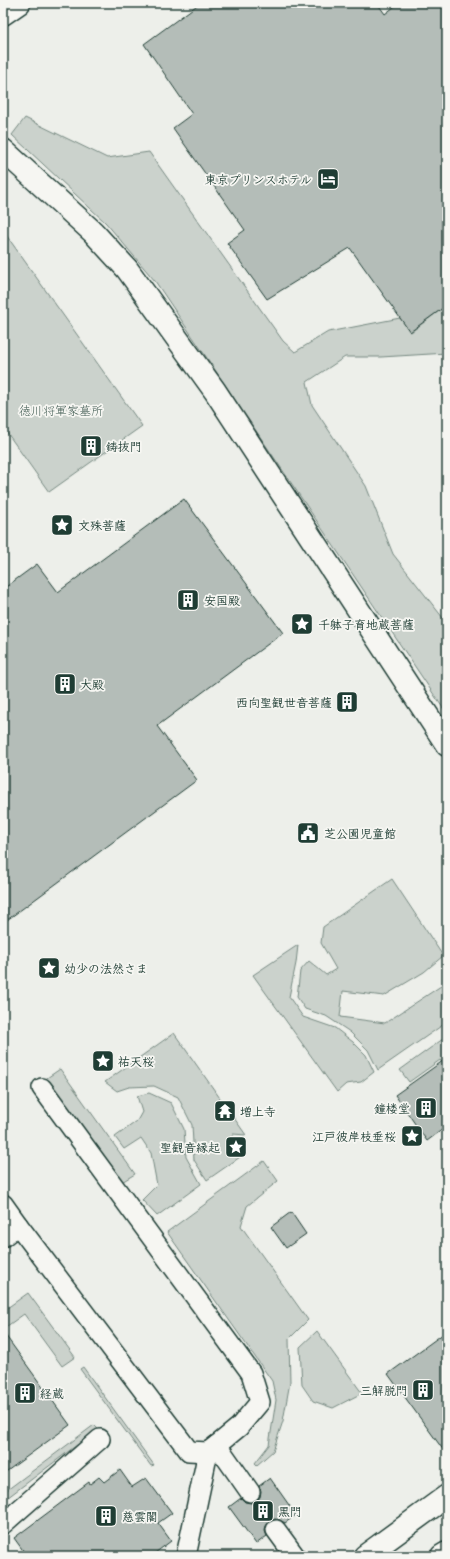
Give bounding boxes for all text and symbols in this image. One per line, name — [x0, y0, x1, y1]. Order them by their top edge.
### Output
hotel icon: 東京プリンスホテル — [315, 166, 341, 192]
place label: 東京プリンスホテル — [205, 171, 312, 188]
park label: 徳川将軍家墓所 — [19, 402, 103, 419]
building icon: 鋳抜門 — [78, 433, 104, 459]
place label: 鋳抜門 — [106, 438, 142, 455]
place icon: 文殊菩薩 — [49, 512, 75, 538]
place label: 文殊菩薩 — [78, 517, 126, 534]
building icon: 安国殿 — [175, 587, 201, 613]
place label: 安国殿 — [204, 592, 240, 609]
place icon: 千躰子育地蔵菩薩 — [289, 611, 315, 637]
place label: 千躰子育地蔵菩薩 — [318, 616, 414, 633]
building icon: 大殿 — [52, 671, 78, 697]
place label: 大殿 — [80, 676, 104, 693]
building icon: 西向聖観世音菩薩 — [334, 689, 360, 715]
place label: 西向聖観世音菩薩 — [236, 694, 332, 711]
public building icon: 芝公園児童館 — [295, 820, 321, 846]
place label: 芝公園児童館 — [324, 825, 396, 842]
place icon: 幼少の法然さま — [36, 955, 62, 981]
place label: 幼少の法然さま — [64, 960, 148, 977]
place icon: 祐天桜 — [90, 1048, 116, 1074]
place label: 祐天桜 — [118, 1053, 154, 1070]
building icon: 鐘楼堂 — [413, 1095, 439, 1121]
temple icon: 増上寺 — [212, 1098, 238, 1124]
place label: 鐘楼堂 — [374, 1100, 410, 1117]
place label: 増上寺 — [240, 1103, 276, 1120]
place icon: 江戸彼岸枝垂桜 — [399, 1123, 425, 1149]
place label: 江戸彼岸枝垂桜 — [312, 1128, 396, 1145]
place icon: 聖観音縁起 — [223, 1134, 249, 1160]
place label: 聖観音縁起 — [160, 1139, 220, 1156]
building icon: 三解脱門 — [410, 1377, 436, 1403]
building icon: 経蔵 — [12, 1380, 38, 1406]
place label: 三解脱門 — [360, 1382, 408, 1399]
place label: 経蔵 — [40, 1385, 64, 1402]
building icon: 黒門 — [250, 1498, 276, 1524]
building icon: 慈雲閣 — [93, 1503, 119, 1529]
place label: 黒門 — [278, 1503, 302, 1520]
place label: 慈雲閣 — [122, 1508, 158, 1525]

